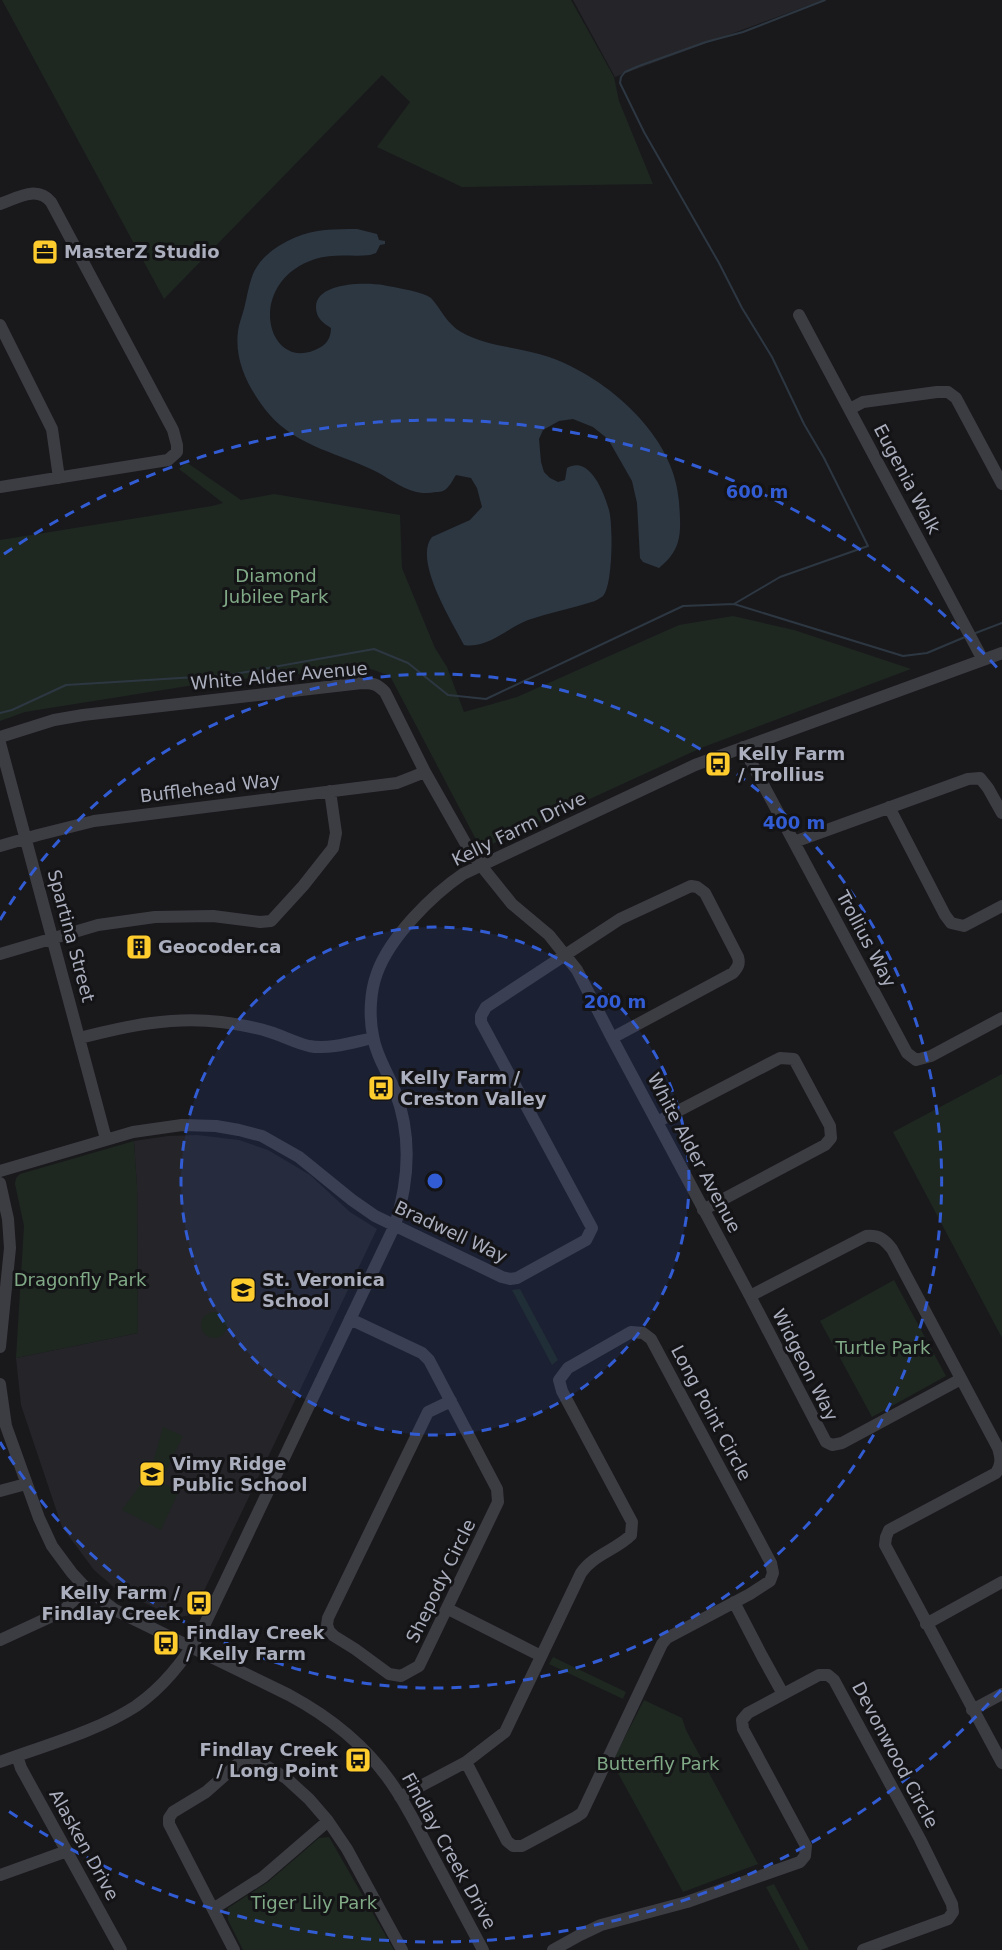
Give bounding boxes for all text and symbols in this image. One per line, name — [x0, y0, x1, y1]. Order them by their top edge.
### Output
office icon: MasterZ Studio — [30, 237, 60, 267]
place label: MasterZ Studio — [64, 241, 220, 262]
street label: Eugenia Walk — [870, 420, 946, 538]
text: 600 m — [726, 481, 788, 502]
park label: Diamond Jubilee Park — [223, 565, 329, 607]
street label: White Alder Avenue — [189, 657, 368, 694]
place label: Kelly Farm / Trollius — [738, 743, 845, 785]
bus stop icon: Kelly Farm / Trollius — [703, 749, 733, 779]
street label: Bufflehead Way — [139, 768, 282, 807]
street label: Kelly Farm Drive — [448, 787, 589, 870]
text: 400 m — [763, 812, 825, 833]
street label: Spartina Street — [44, 867, 99, 1004]
street label: Trollius Way — [832, 886, 901, 991]
building icon: Geocoder.ca — [124, 932, 154, 962]
place label: Geocoder.ca — [158, 936, 281, 957]
text: 200 m — [584, 991, 646, 1012]
place label: Kelly Farm / Creston Valley — [400, 1067, 547, 1109]
street label: White Alder Avenue — [643, 1069, 745, 1236]
bus stop icon: Kelly Farm / Creston Valley — [366, 1073, 396, 1103]
centre of rings — [425, 1171, 445, 1191]
street label: Bradwell Way — [391, 1196, 511, 1267]
park label: Dragonfly Park — [14, 1269, 147, 1290]
place label: St. Veronica School — [262, 1269, 385, 1311]
school or university icon: St. Veronica School — [228, 1275, 258, 1305]
street label: Widgeon Way — [768, 1305, 843, 1425]
park label: Turtle Park — [835, 1337, 931, 1358]
street label: Long Point Circle — [667, 1342, 756, 1484]
place label: Vimy Ridge Public School — [172, 1453, 308, 1495]
school or university icon: Vimy Ridge Public School — [137, 1459, 167, 1489]
street label: Shepody Circle — [402, 1516, 480, 1646]
place label: Kelly Farm / Findlay Creek — [42, 1582, 181, 1624]
bus stop icon: Kelly Farm / Findlay Creek — [184, 1588, 214, 1618]
place label: Findlay Creek / Kelly Farm — [186, 1622, 325, 1664]
bus stop icon: Findlay Creek / Kelly Farm — [151, 1628, 181, 1658]
street label: Devonwood Circle — [848, 1678, 943, 1831]
place label: Findlay Creek / Long Point — [200, 1739, 339, 1781]
bus stop icon: Findlay Creek / Long Point — [343, 1745, 373, 1775]
park label: Butterfly Park — [597, 1753, 720, 1774]
street label: Findlay Creek Drive — [398, 1769, 501, 1932]
street label: Alasken Drive — [45, 1786, 124, 1904]
park label: Tiger Lily Park — [250, 1892, 378, 1913]

